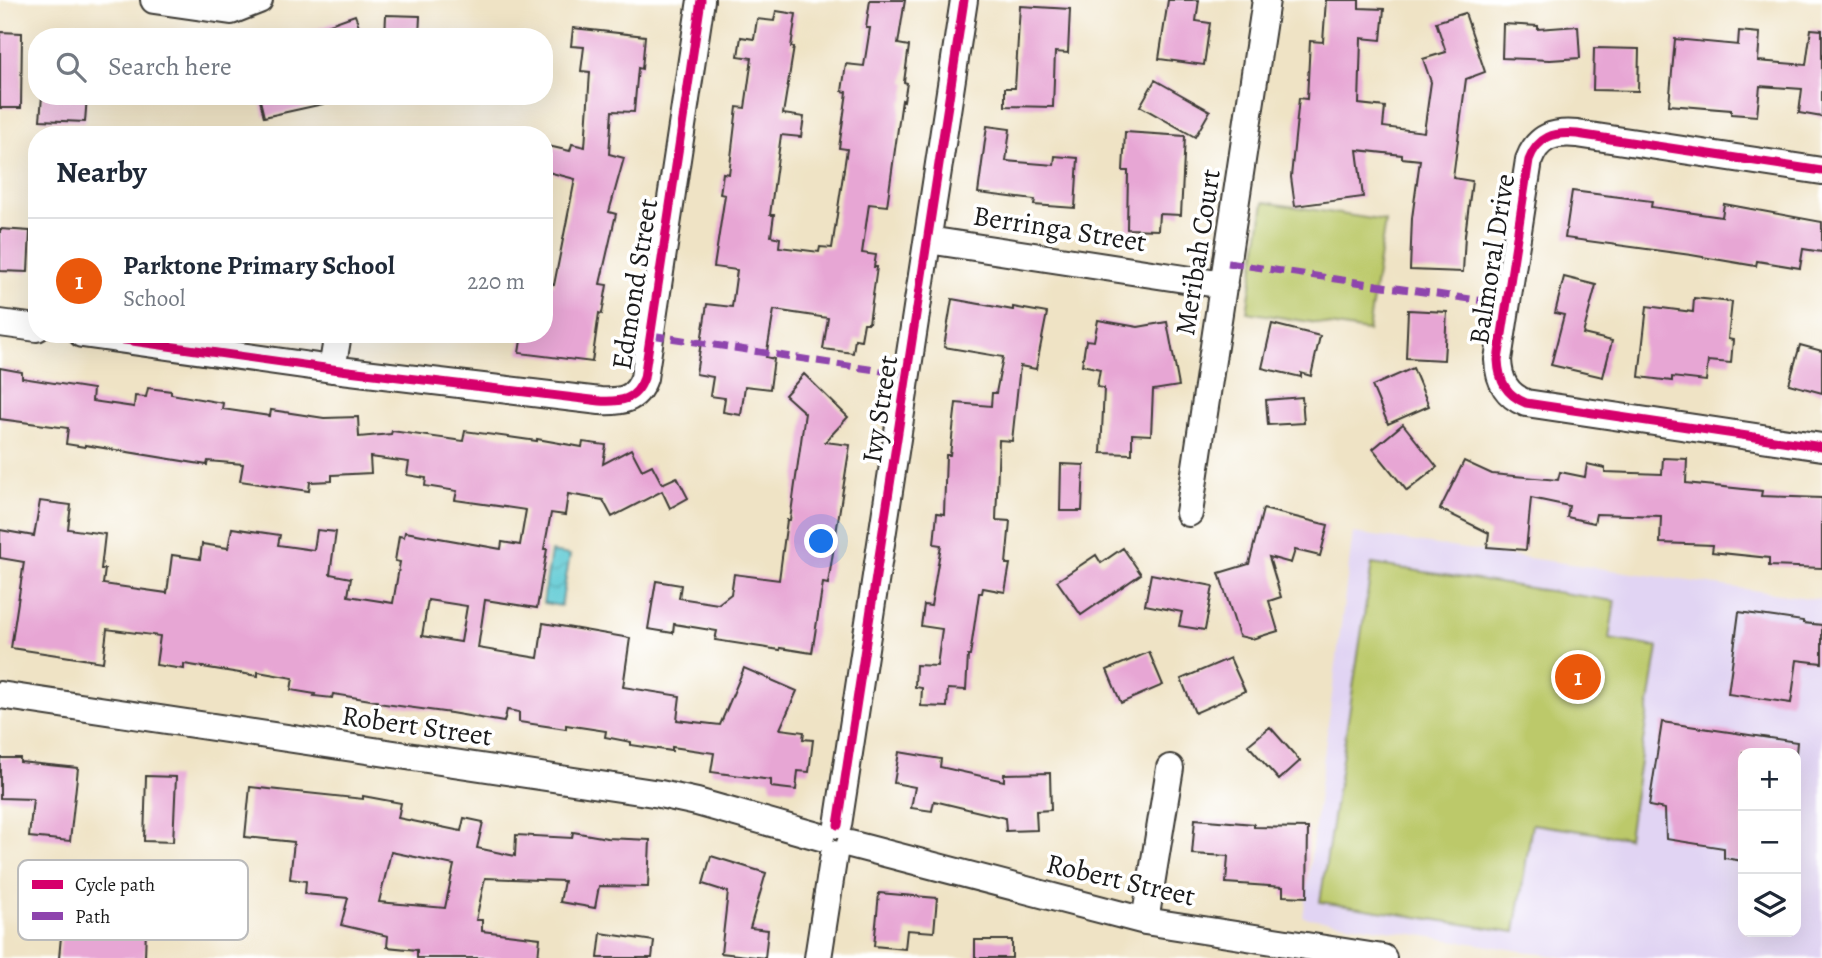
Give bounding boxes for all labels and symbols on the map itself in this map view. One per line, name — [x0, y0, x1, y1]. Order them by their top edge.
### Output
street label: Meribah Court — [1166, 166, 1230, 338]
street label: Balmoral Drive — [1460, 171, 1524, 347]
street label: Edmond Street — [603, 196, 667, 373]
street label: Berringa Street — [971, 197, 1149, 261]
street label: Ivy Street — [853, 353, 907, 466]
your location — [804, 524, 838, 558]
pin: 1 — [1555, 651, 1601, 703]
street label: Robert Street — [339, 697, 494, 755]
street label: Robert Street — [1043, 844, 1199, 916]
legend — [18, 860, 248, 940]
text: Cycle path — [75, 872, 155, 898]
text: Path — [75, 904, 110, 930]

